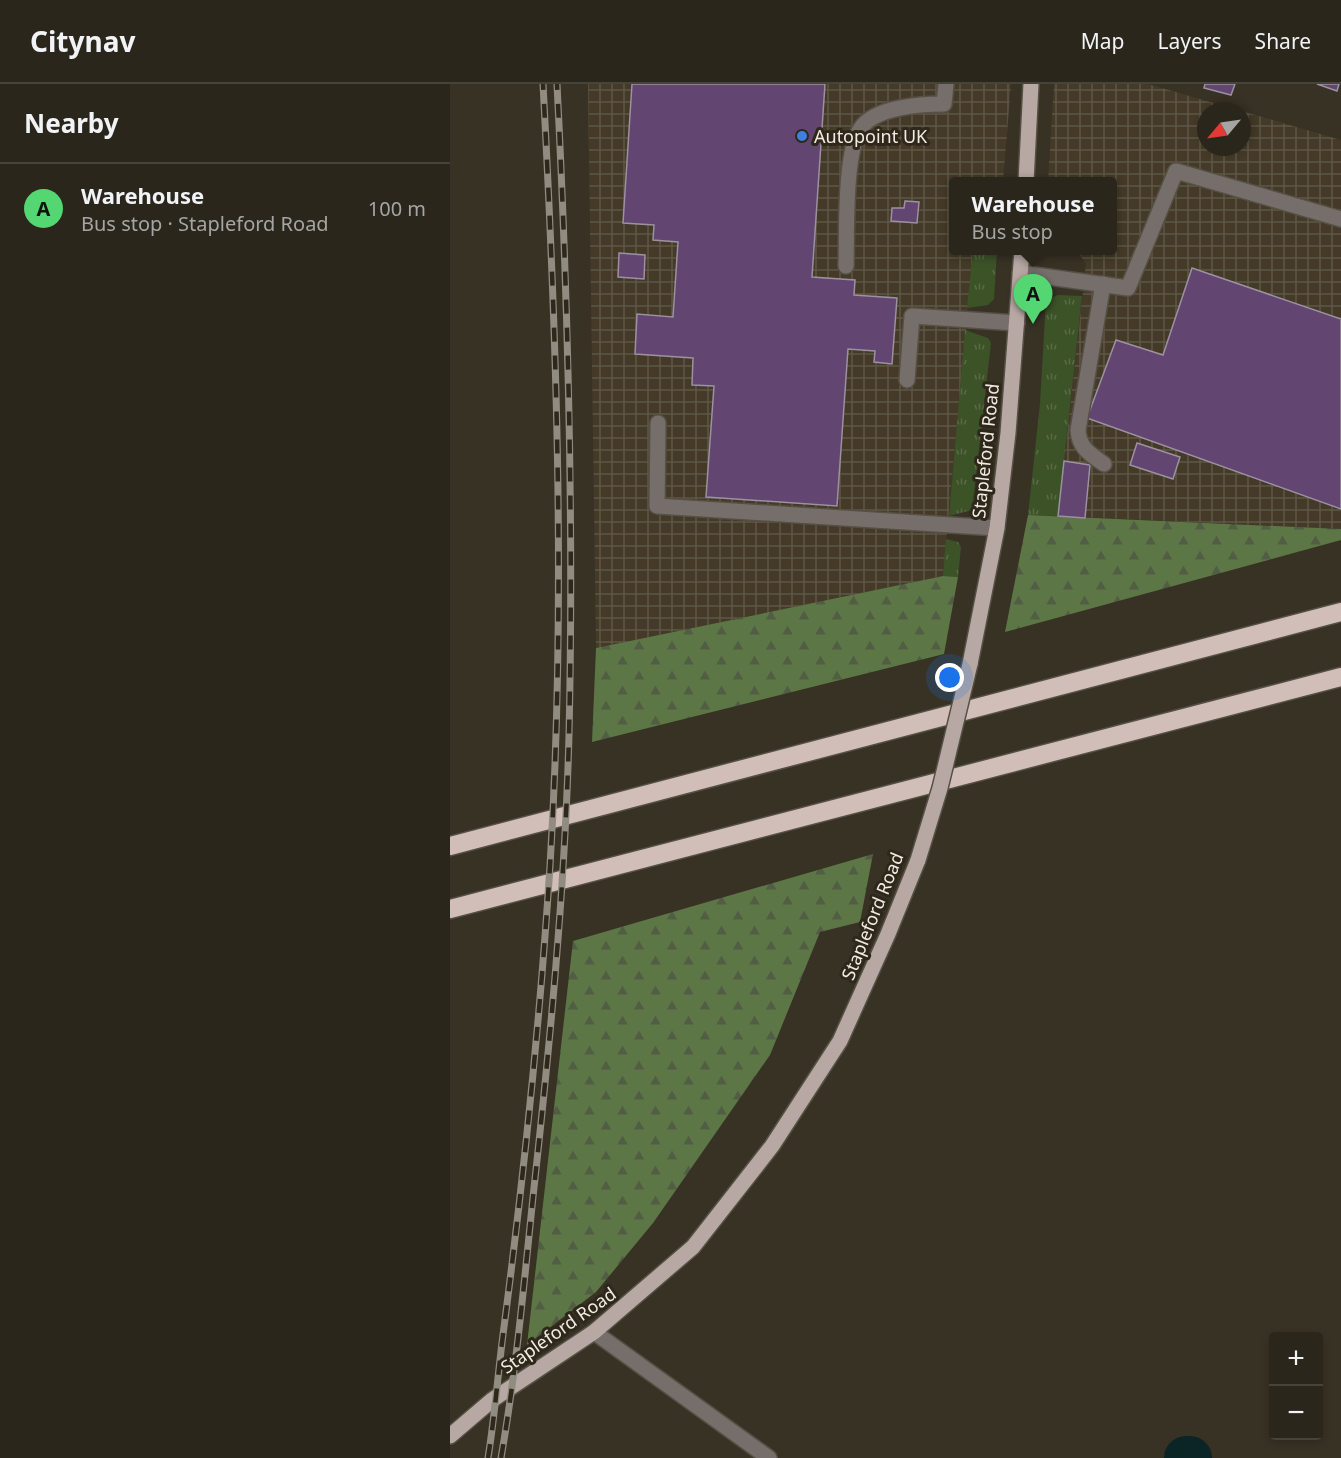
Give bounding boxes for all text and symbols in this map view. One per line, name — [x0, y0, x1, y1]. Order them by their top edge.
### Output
text: Citynav — [30, 22, 135, 60]
text: Map — [1081, 27, 1125, 55]
text: Layers — [1158, 27, 1222, 55]
text: Share — [1255, 27, 1311, 55]
north arrow — [1197, 102, 1251, 156]
text: Nearby — [24, 105, 119, 141]
place label: Autopoint UK — [814, 124, 928, 148]
marker: Autopoint UK — [795, 129, 809, 143]
popup — [949, 177, 1117, 255]
text: Warehouse — [81, 180, 204, 210]
text: Warehouse — [971, 188, 1095, 218]
text: A — [37, 195, 50, 222]
text: 100 m — [368, 195, 426, 222]
text: Bus stop · Stapleford Road — [81, 210, 329, 237]
text: Bus stop — [971, 218, 1053, 245]
pin: A — [1014, 274, 1052, 324]
street label: Stapleford Road — [966, 382, 1004, 520]
your location — [935, 663, 964, 692]
street label: Stapleford Road — [835, 849, 909, 983]
street label: Stapleford Road — [496, 1281, 620, 1379]
map controls — [1269, 1332, 1323, 1440]
button: + — [1269, 1332, 1323, 1386]
button: − — [1269, 1386, 1323, 1440]

